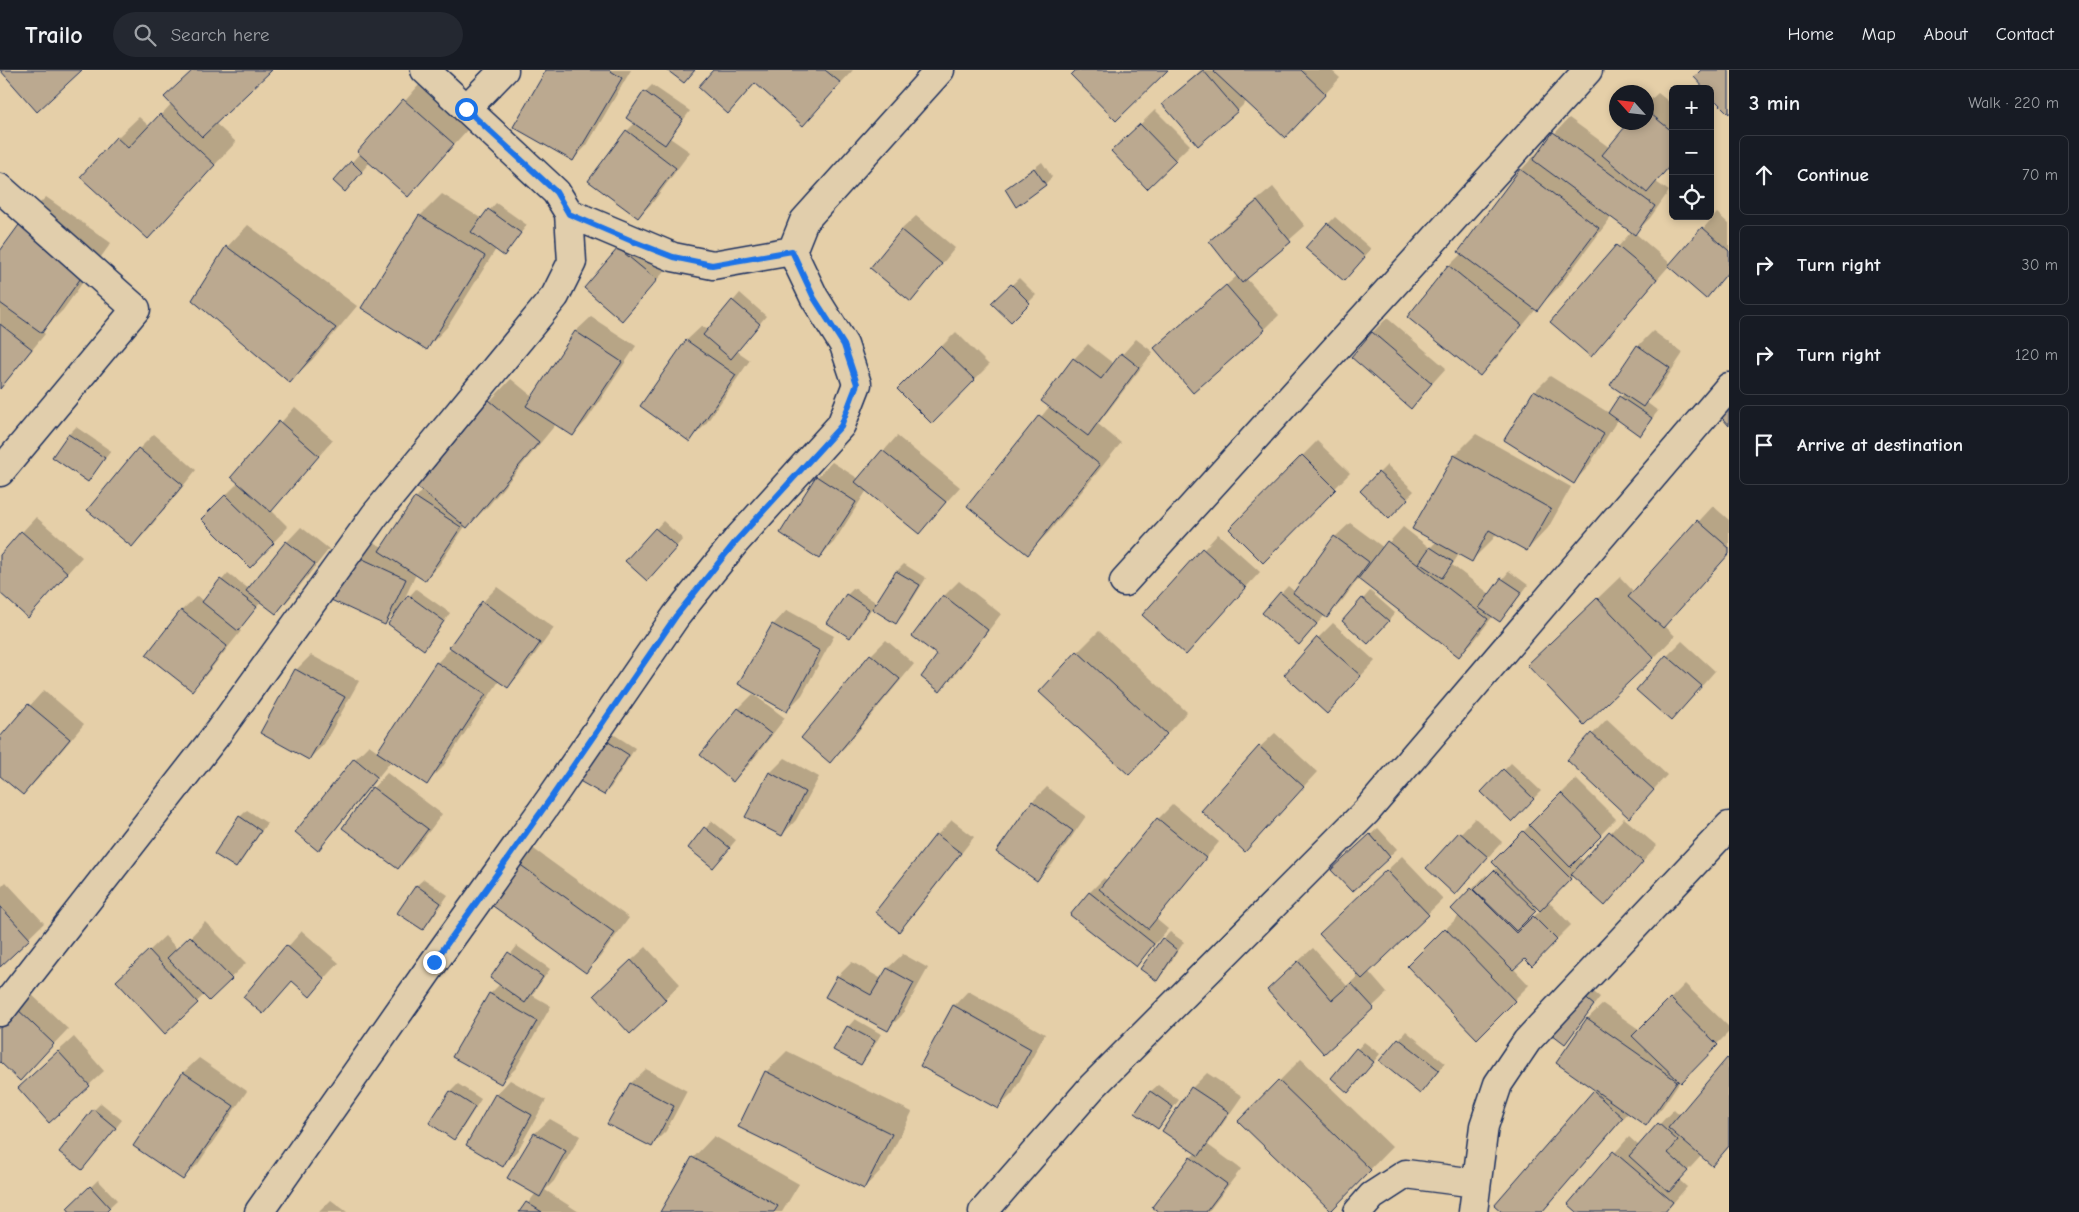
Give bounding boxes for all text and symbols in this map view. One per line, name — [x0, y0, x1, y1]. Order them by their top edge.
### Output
search box — [113, 12, 463, 57]
text: Trailo — [25, 21, 83, 49]
icon: search — [131, 21, 159, 49]
text: Search here — [171, 24, 270, 46]
text: Home — [1787, 24, 1834, 45]
text: Map — [1862, 24, 1896, 45]
text: About — [1924, 24, 1968, 45]
text: Contact — [1996, 24, 2054, 45]
north arrow — [1609, 85, 1654, 130]
map controls — [1669, 85, 1714, 220]
button: + — [1669, 85, 1714, 130]
text: 3 min — [1749, 91, 1800, 115]
text: Walk · 220 m — [1968, 94, 2059, 112]
route start — [455, 98, 478, 121]
button: − — [1669, 130, 1714, 175]
icon: ahead — [1750, 161, 1778, 189]
text: Continue — [1797, 164, 1869, 186]
text: 70 m — [2022, 166, 2058, 184]
button: locate — [1669, 175, 1714, 220]
icon: right — [1750, 251, 1778, 279]
text: Turn right — [1797, 254, 1881, 276]
text: 30 m — [2022, 256, 2058, 274]
icon: right — [1750, 341, 1778, 369]
text: Turn right — [1797, 344, 1881, 366]
text: 120 m — [2015, 346, 2058, 364]
icon: arrive — [1750, 431, 1778, 459]
text: Arrive at destination — [1797, 434, 1963, 456]
route end — [423, 951, 446, 974]

